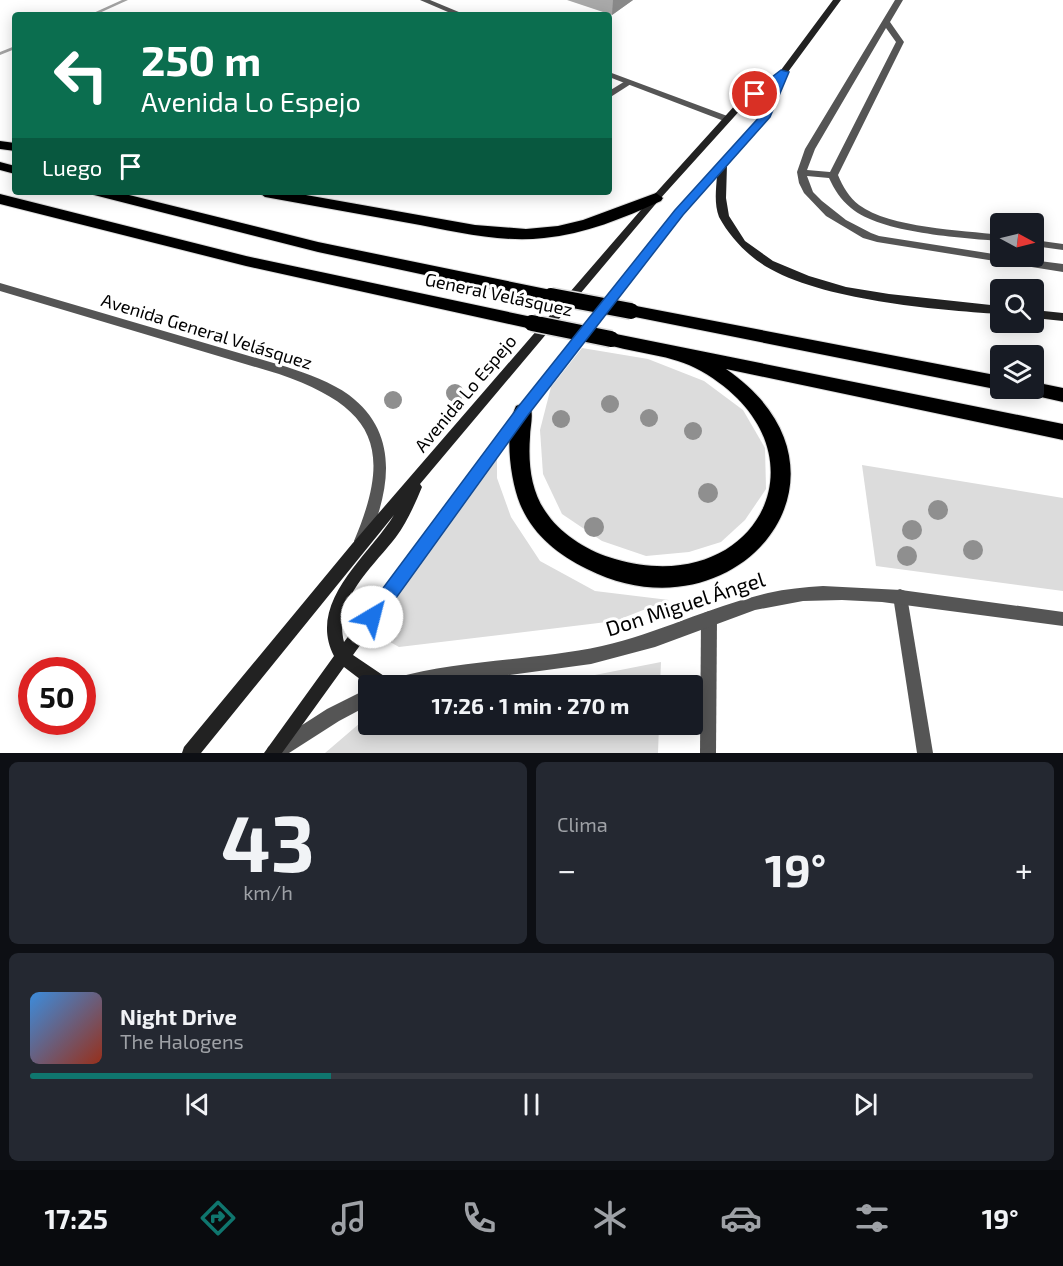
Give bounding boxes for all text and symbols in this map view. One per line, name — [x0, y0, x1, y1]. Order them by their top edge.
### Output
text: 250 m — [141, 34, 261, 84]
icon: left — [42, 36, 120, 114]
pin — [729, 68, 780, 119]
icon: arrive — [738, 77, 771, 110]
text: Avenida Lo Espejo — [141, 85, 361, 117]
icon: arrive — [114, 150, 147, 183]
text: Luego — [42, 154, 102, 180]
north arrow — [990, 213, 1044, 267]
map controls — [990, 213, 1044, 399]
street label: General Velásquez — [423, 268, 575, 320]
button: search — [990, 279, 1044, 333]
street label: Avenida General Velásquez — [99, 288, 315, 374]
street label: Avenida Lo Espejo — [409, 330, 521, 456]
button: layers — [990, 345, 1044, 399]
street label: Don Miguel Ángel — [602, 565, 768, 640]
position arrow — [340, 585, 404, 649]
speed limit sign: 50 — [18, 657, 96, 735]
text: 17:26 · 1 min · 270 m — [432, 692, 629, 718]
text: 43 — [221, 794, 315, 888]
text: Clima — [557, 812, 608, 836]
text: 19° — [765, 842, 826, 896]
text: − — [557, 849, 576, 889]
text: + — [1015, 849, 1033, 889]
text: km/h — [243, 880, 293, 904]
text: Night Drive — [120, 1003, 237, 1029]
text: The Halogens — [120, 1029, 244, 1053]
icon: previous — [181, 1088, 214, 1121]
icon: pause — [515, 1088, 548, 1121]
icon: next — [849, 1088, 882, 1121]
icon: directions — [197, 1197, 239, 1239]
icon: music — [328, 1197, 370, 1239]
icon: phone — [458, 1197, 500, 1239]
icon: climate — [589, 1197, 631, 1239]
icon: car — [720, 1197, 762, 1239]
icon: filters — [851, 1197, 893, 1239]
text: 17:25 — [44, 1202, 108, 1234]
text: 19° — [982, 1202, 1019, 1234]

